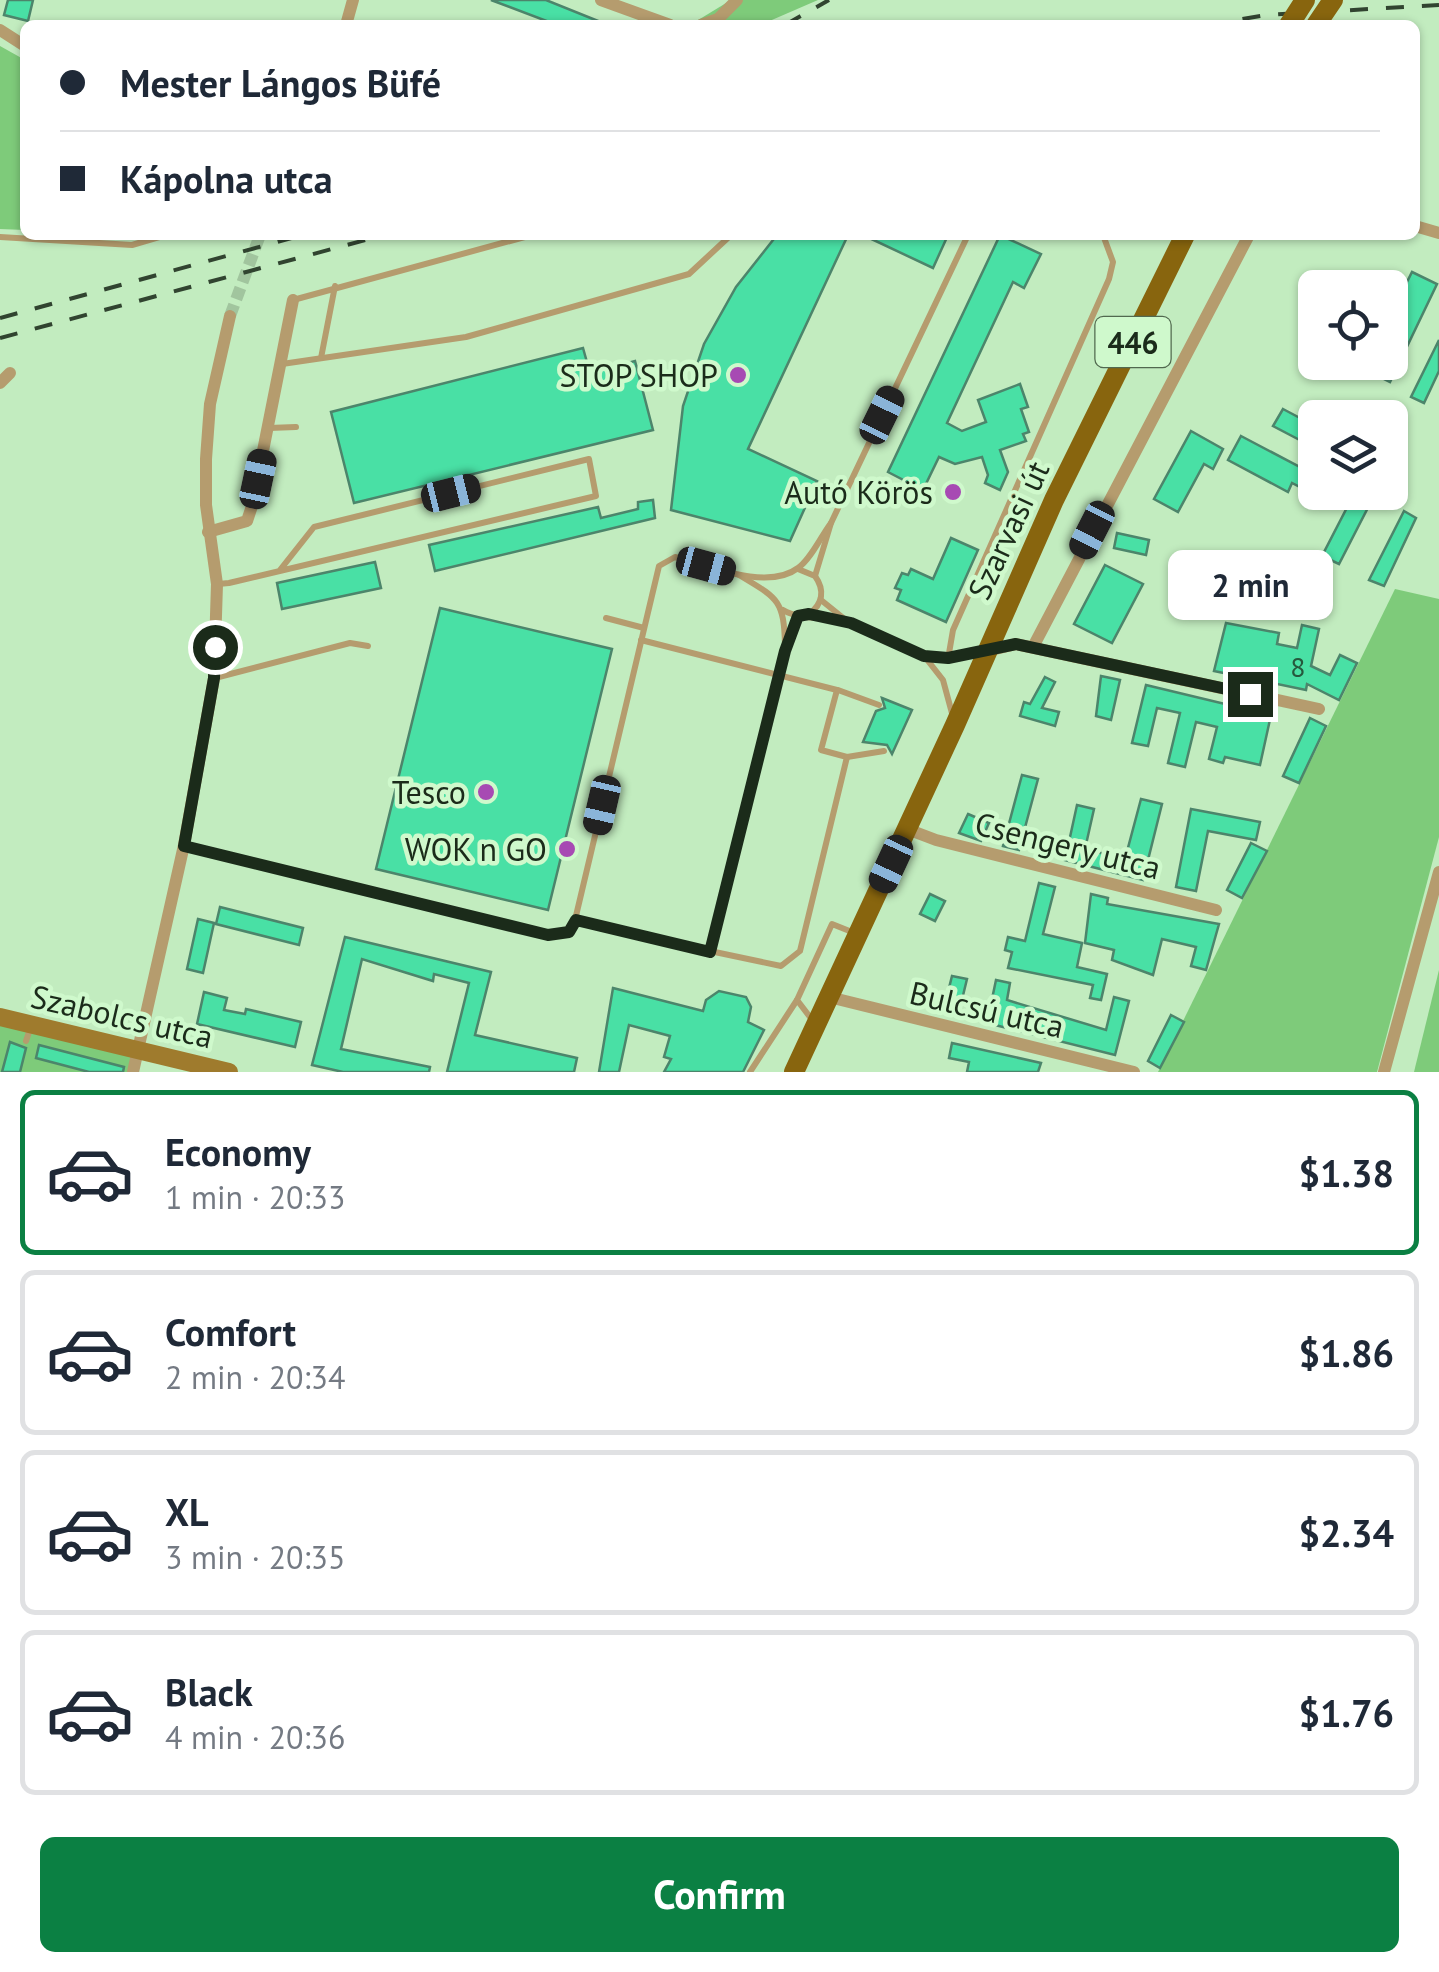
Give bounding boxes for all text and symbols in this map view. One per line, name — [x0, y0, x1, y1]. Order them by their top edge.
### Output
text: Mester Lángos Büfé — [120, 58, 441, 107]
text: Kápolna utca — [120, 154, 333, 203]
map controls — [1298, 270, 1408, 510]
button: locate — [1298, 270, 1408, 380]
road number: 446 — [1096, 317, 1170, 367]
place label: STOP SHOP — [559, 354, 718, 396]
marker: STOP SHOP — [727, 364, 749, 386]
car — [855, 381, 909, 449]
button: layers — [1298, 400, 1408, 510]
car — [237, 447, 279, 511]
street label: Szarvasi út — [958, 454, 1058, 606]
car — [418, 471, 484, 515]
place label: Autó Körös — [784, 471, 933, 513]
marker: Autó Körös — [942, 481, 964, 503]
car — [1065, 496, 1119, 564]
car — [673, 544, 739, 588]
callout: 2 min — [1168, 549, 1332, 619]
text: 2 min — [1211, 564, 1290, 606]
route start — [193, 625, 238, 670]
house number: 8 — [1290, 648, 1306, 685]
route end — [1228, 672, 1273, 717]
place label: Tesco — [392, 771, 466, 813]
car — [581, 772, 623, 838]
marker: Tesco — [475, 781, 497, 803]
street label: Csengery utca — [971, 802, 1165, 888]
place label: WOK n GO — [405, 828, 547, 870]
car — [865, 830, 917, 898]
marker: WOK n GO — [556, 838, 578, 860]
street label: Bulcsú utca — [906, 971, 1068, 1047]
street label: Szabolcs utca — [27, 975, 217, 1057]
text: Economy — [165, 1127, 311, 1176]
icon: car — [45, 1128, 135, 1218]
text: $1.38 — [1298, 1148, 1394, 1197]
text: 1 min · 20:33 — [165, 1176, 345, 1218]
text: Comfort — [165, 1307, 296, 1356]
icon: car — [45, 1308, 135, 1398]
text: $1.86 — [1298, 1328, 1394, 1377]
text: 2 min · 20:34 — [165, 1356, 345, 1398]
text: XL — [165, 1487, 209, 1536]
icon: car — [45, 1488, 135, 1578]
text: $2.34 — [1298, 1508, 1394, 1557]
text: 3 min · 20:35 — [165, 1536, 345, 1578]
text: Black — [165, 1667, 253, 1716]
icon: car — [45, 1668, 135, 1758]
text: $1.76 — [1298, 1688, 1394, 1737]
text: 4 min · 20:36 — [165, 1716, 345, 1758]
button: Confirm — [40, 1837, 1399, 1952]

